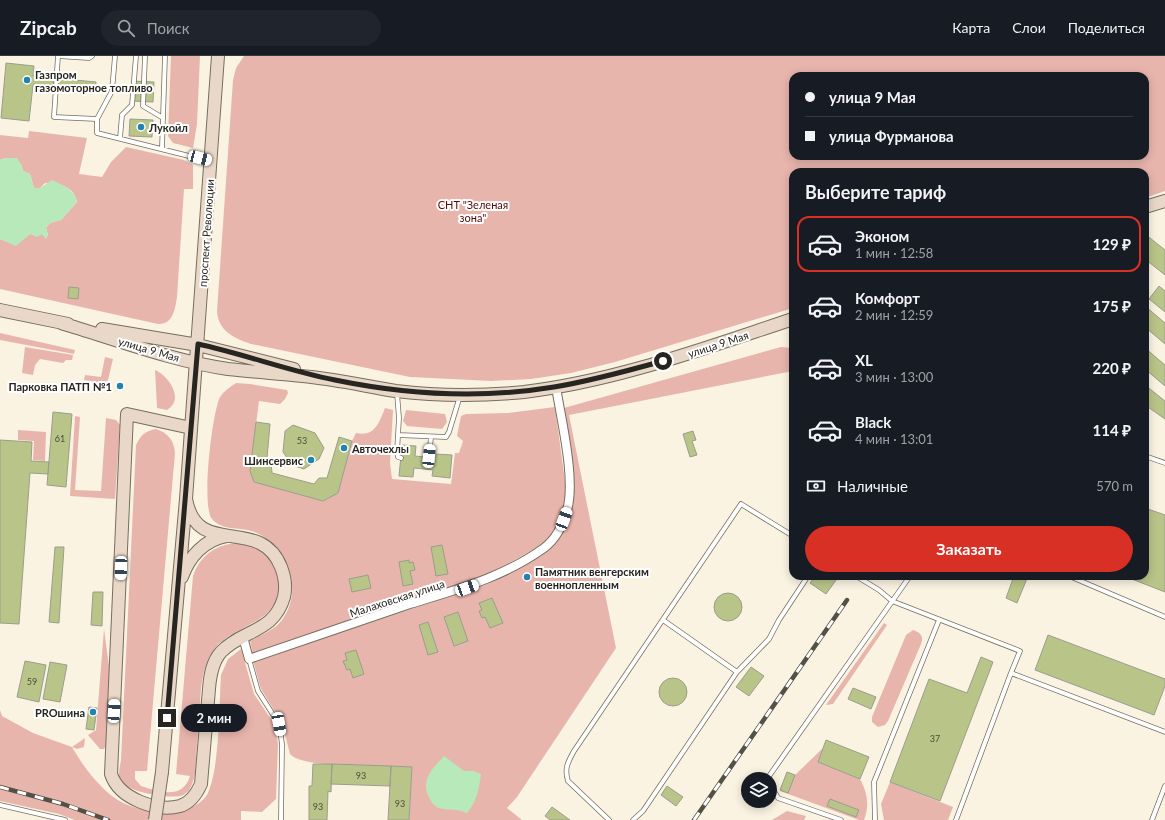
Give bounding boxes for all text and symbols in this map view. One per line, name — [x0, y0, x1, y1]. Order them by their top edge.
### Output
search box — [101, 10, 381, 46]
text: Zipcab — [20, 16, 77, 39]
icon: search — [115, 17, 137, 39]
text: Поиск — [147, 19, 190, 37]
text: Карта — [952, 19, 990, 36]
text: Слои — [1012, 19, 1046, 36]
text: Поделиться — [1068, 19, 1145, 36]
place label: Газпром газомоторное топливо — [35, 68, 153, 94]
marker: Газпром газомоторное топливо — [22, 75, 32, 85]
text: улица 9 Мая — [829, 88, 916, 106]
place label: Лукойл — [148, 121, 188, 134]
marker: Лукойл — [136, 122, 146, 132]
text: улица Фурманова — [829, 127, 954, 145]
car — [187, 149, 213, 167]
street label: проспект Революции — [196, 179, 216, 287]
text: Выберите тариф — [805, 181, 946, 203]
park label: СНТ "Зеленая зона" — [438, 198, 508, 224]
icon: car — [807, 226, 843, 262]
text: Эконом — [855, 227, 909, 245]
text: 129 ₽ — [1093, 235, 1131, 253]
text: 1 мин · 12:58 — [855, 245, 933, 261]
icon: car — [807, 288, 843, 324]
text: Комфорт — [855, 289, 920, 307]
text: 175 ₽ — [1093, 297, 1131, 315]
text: 2 мин · 12:59 — [855, 307, 933, 323]
street label: улица 9 Мая — [686, 328, 750, 360]
street label: улица 9 Мая — [117, 334, 181, 364]
icon: car — [807, 350, 843, 386]
text: XL — [855, 351, 873, 369]
route start — [654, 352, 672, 370]
text: 220 ₽ — [1093, 359, 1131, 377]
text: 3 мин · 13:00 — [855, 369, 933, 385]
place label: Парковка ПАТП №1 — [8, 380, 112, 393]
marker: Парковка ПАТП №1 — [115, 381, 125, 391]
icon: car — [807, 412, 843, 448]
text: Black — [855, 413, 891, 431]
text: 114 ₽ — [1093, 421, 1131, 439]
text: 4 мин · 13:01 — [855, 431, 933, 447]
house number: 61 — [55, 433, 65, 444]
house number: 53 — [297, 435, 307, 446]
place label: Авточехлы — [351, 442, 409, 455]
marker: Авточехлы — [339, 443, 349, 453]
car — [422, 443, 436, 469]
place label: Шинсервис — [244, 454, 304, 467]
marker: Шинсервис — [306, 455, 316, 465]
icon: cash — [805, 475, 827, 497]
text: Наличные — [837, 477, 908, 495]
text: 570 m — [1096, 478, 1133, 494]
car — [554, 506, 574, 532]
button: Заказать — [805, 526, 1133, 572]
car — [115, 556, 127, 580]
place label: Памятник венгерским военнопленным — [535, 565, 649, 591]
marker: Памятник венгерским военнопленным — [522, 572, 532, 582]
street label: Малаховская улица — [348, 577, 446, 619]
car — [454, 578, 480, 598]
house number: 59 — [27, 676, 37, 687]
car — [107, 699, 121, 723]
callout: 2 мин — [181, 704, 247, 732]
place label: PROшина — [35, 706, 85, 719]
marker: PROшина — [88, 707, 98, 717]
route end — [158, 709, 176, 727]
text: 2 мин — [197, 710, 232, 726]
car — [271, 711, 287, 737]
house number: 37 — [930, 733, 940, 744]
house number: 93 — [356, 770, 366, 781]
map controls — [741, 772, 777, 808]
button: layers — [741, 772, 777, 808]
house number: 93 — [395, 798, 405, 809]
house number: 93 — [313, 801, 323, 812]

